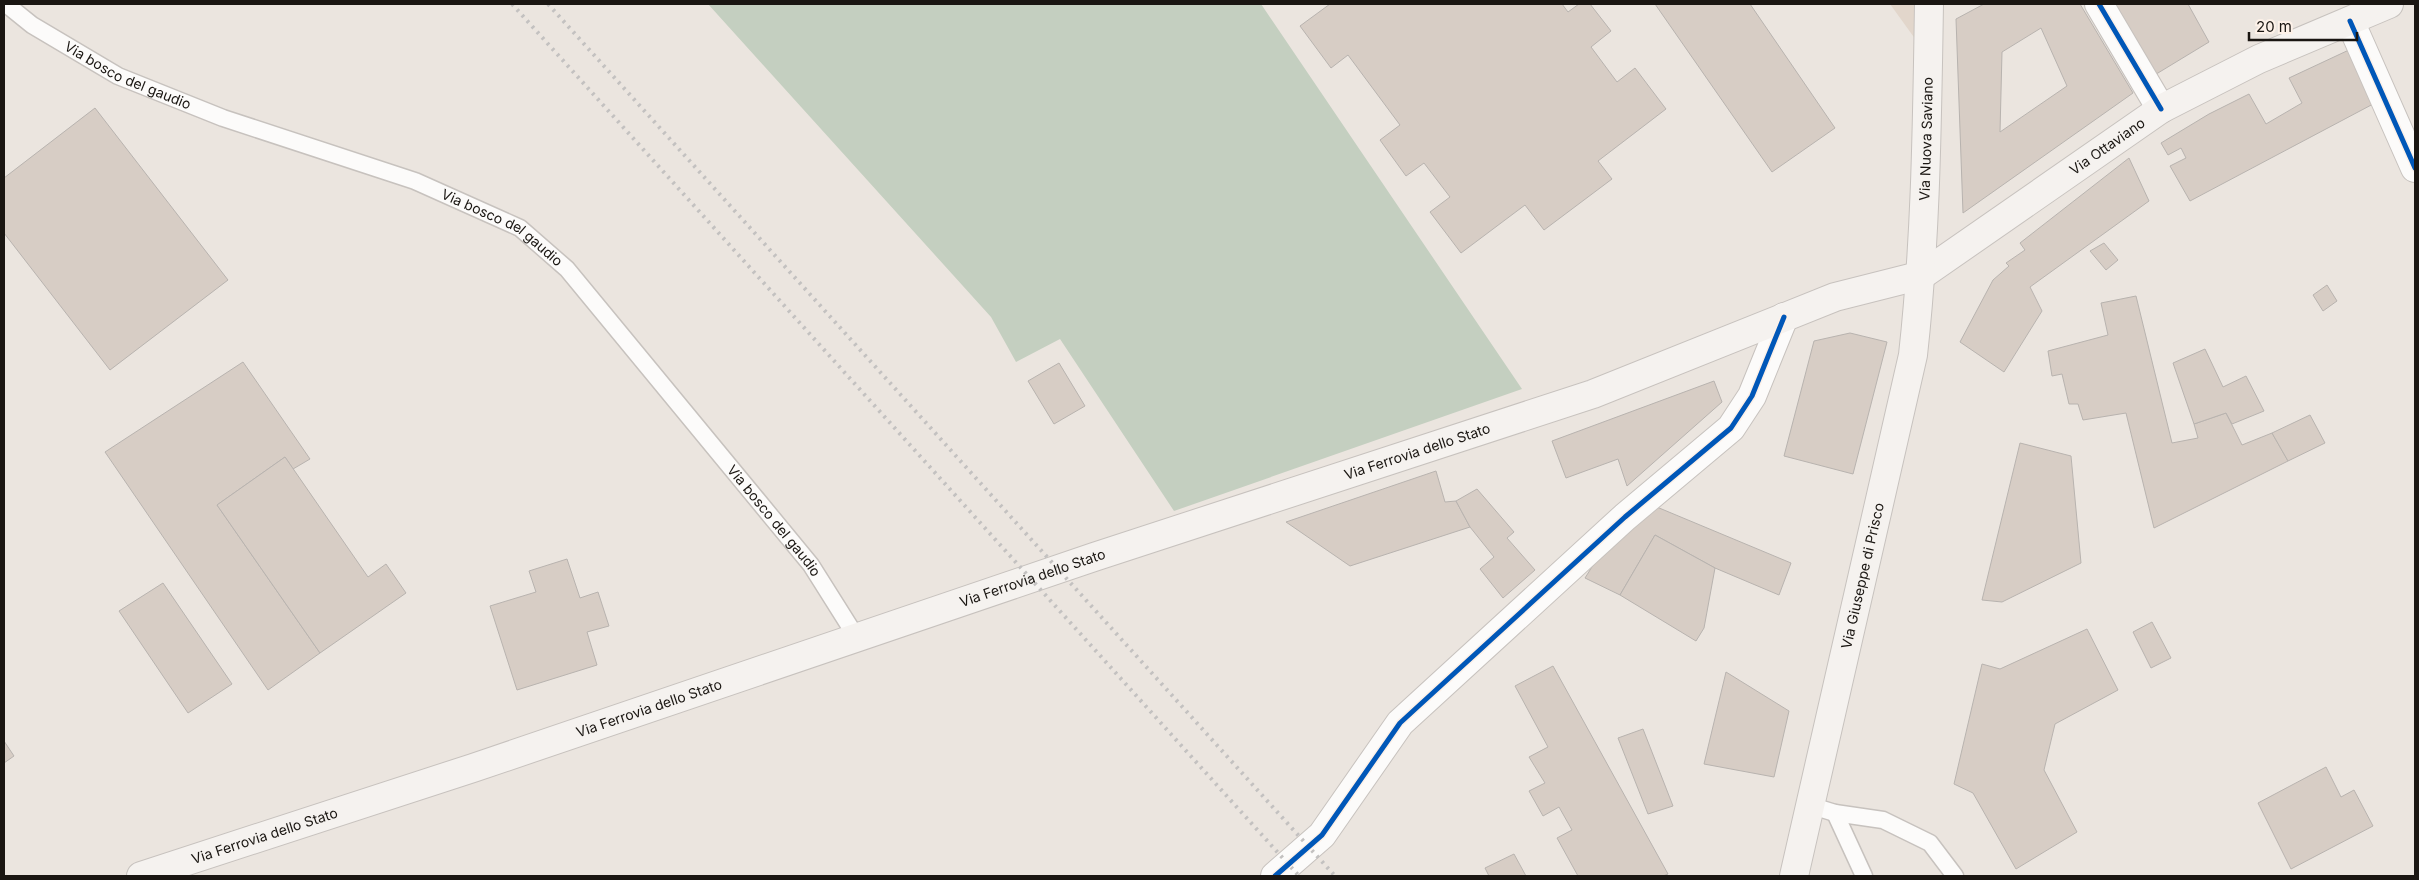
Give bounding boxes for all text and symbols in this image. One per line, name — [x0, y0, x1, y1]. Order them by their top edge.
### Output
scale bar — [2249, 10, 2356, 42]
text: 20 m — [2256, 17, 2292, 36]
street label: Via bosco del gaudio — [62, 37, 194, 112]
street label: Via Nuova Saviano — [1915, 77, 1936, 201]
street label: Via Ottaviano — [2066, 114, 2148, 178]
street label: Via bosco del gaudio — [439, 185, 566, 269]
street label: Via Ferrovia dello Stato — [1342, 419, 1492, 483]
street label: Via bosco del gaudio — [724, 461, 825, 579]
street label: Via Giuseppe di Prisco — [1837, 501, 1887, 650]
street label: Via Ferrovia dello Stato — [957, 545, 1107, 610]
street label: Via Ferrovia dello Stato — [574, 675, 724, 740]
street label: Via Ferrovia dello Stato — [189, 804, 340, 867]

